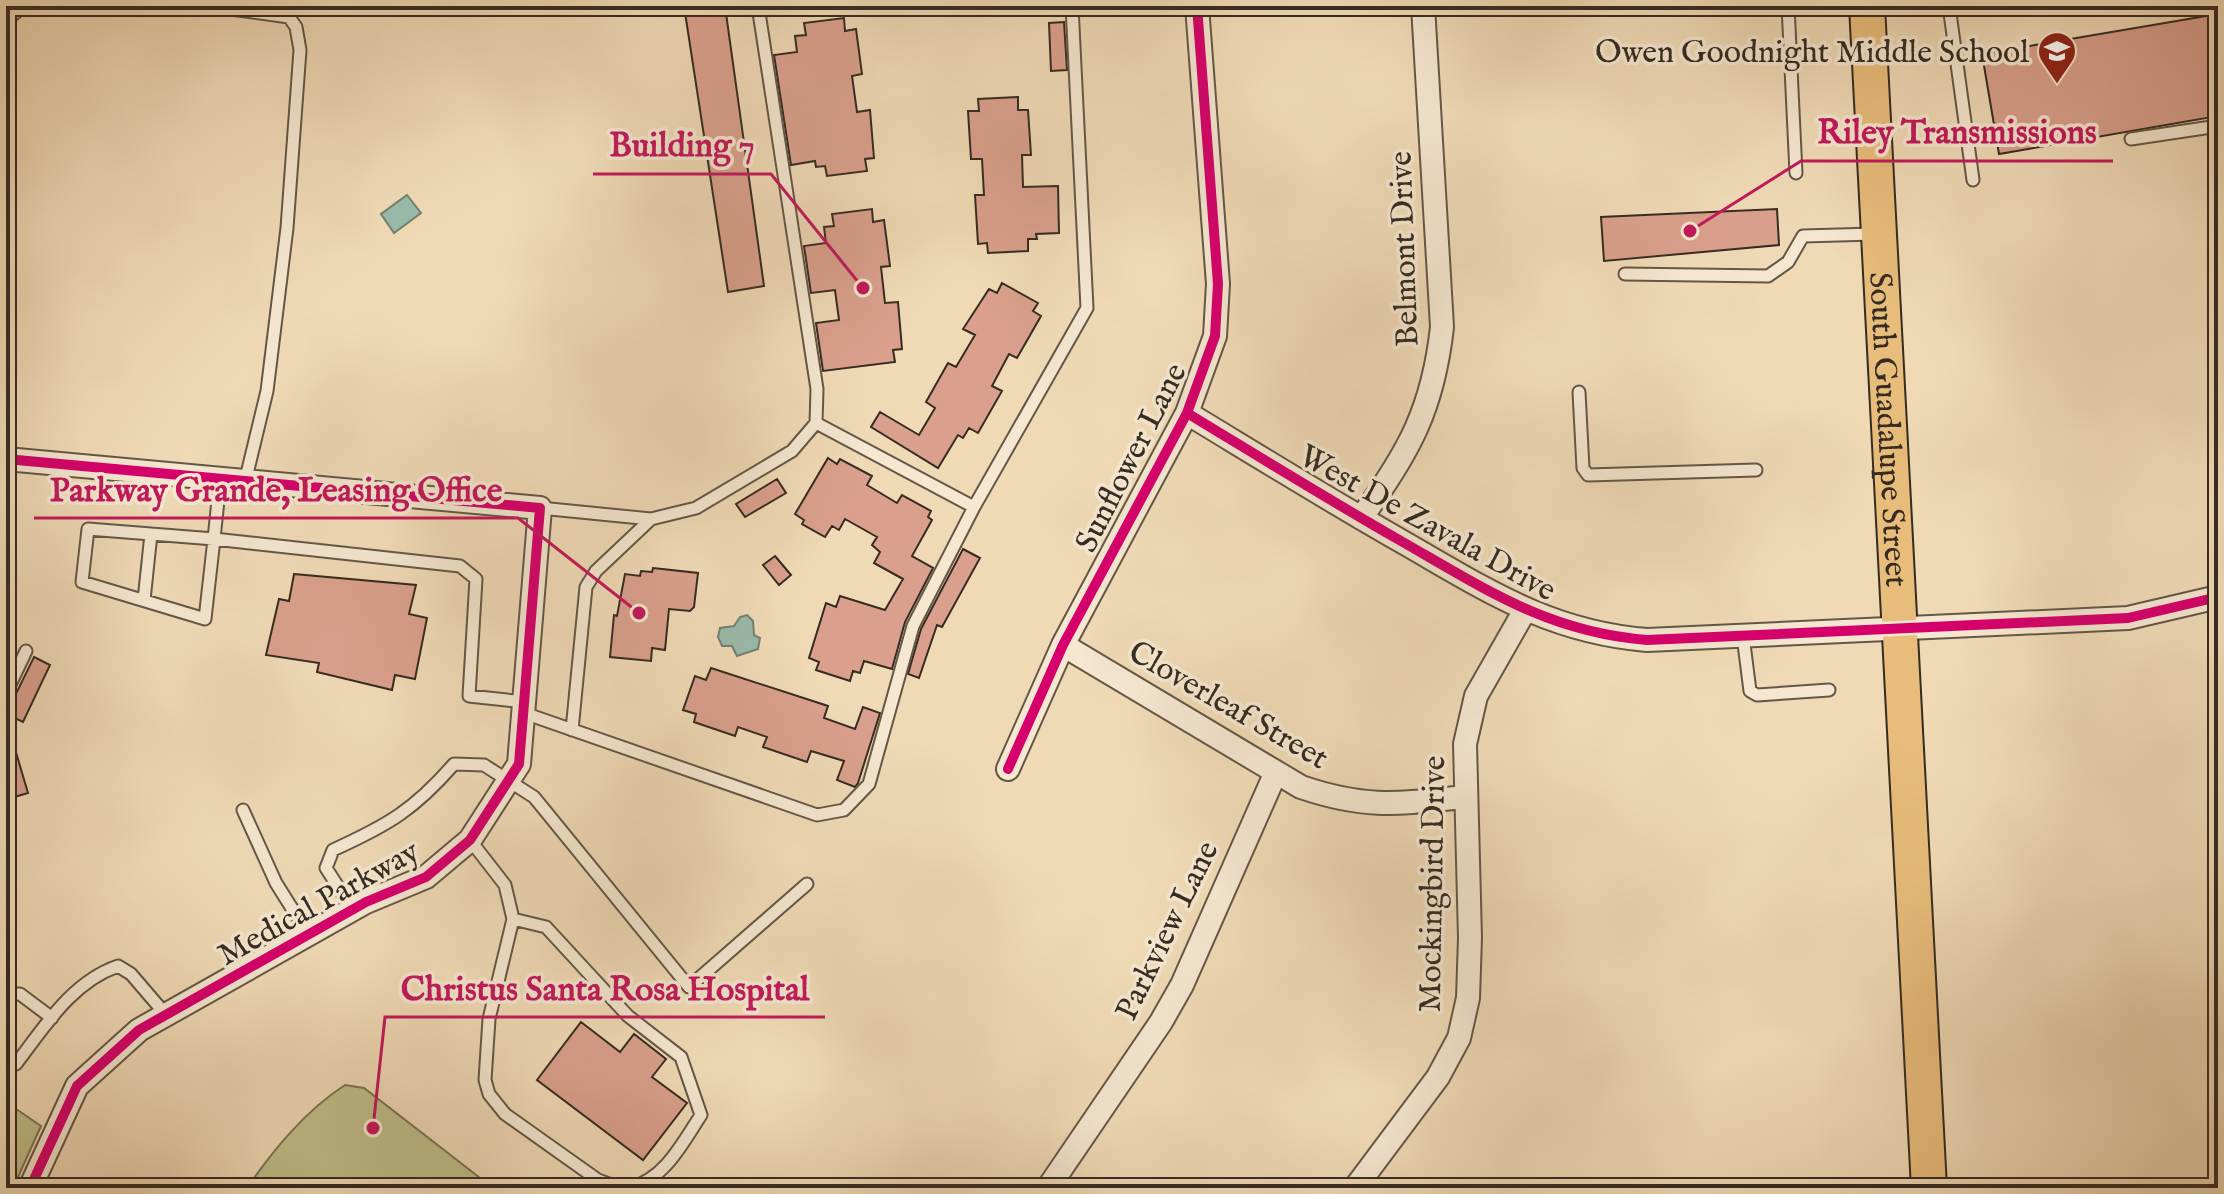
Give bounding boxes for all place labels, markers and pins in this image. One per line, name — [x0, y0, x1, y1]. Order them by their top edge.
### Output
school or university icon: Owen Goodnight Middle School — [2036, 30, 2078, 85]
place label: Owen Goodnight Middle School — [1595, 33, 2029, 74]
callout: Riley Transmissions — [1801, 103, 2113, 161]
callout: Building 7 — [593, 116, 771, 174]
callout: Parkway Grande, Leasing Office — [34, 460, 518, 518]
callout: Christus Santa Rosa Hospital — [385, 959, 825, 1017]

